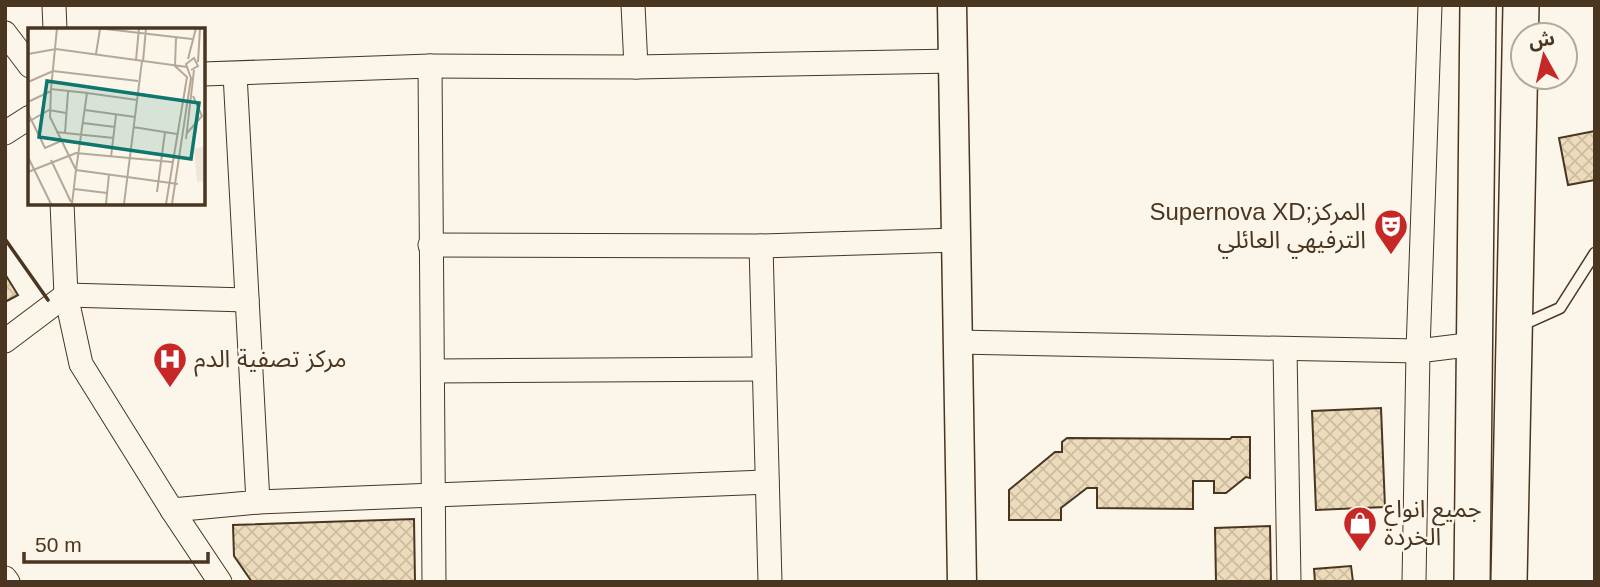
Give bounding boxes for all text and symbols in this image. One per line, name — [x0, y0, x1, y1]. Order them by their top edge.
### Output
north arrow — [1509, 21, 1579, 91]
text: ش — [1527, 27, 1556, 52]
inset map — [28, 28, 205, 205]
place label: Supernova XD;المركز الترفيهي العائلي — [1149, 198, 1366, 259]
theatre icon: Supernova XD;المركز الترفيهي العائلي — [1372, 207, 1410, 256]
hospital icon: مركز تصفية الدم — [151, 340, 189, 389]
place label: مركز تصفية الدم — [194, 345, 347, 377]
place label: جميع انواع الخردة — [1384, 495, 1482, 551]
shop icon: جميع انواع الخردة — [1341, 504, 1379, 553]
scale bar — [24, 520, 208, 564]
text: 50 m — [35, 533, 82, 556]

